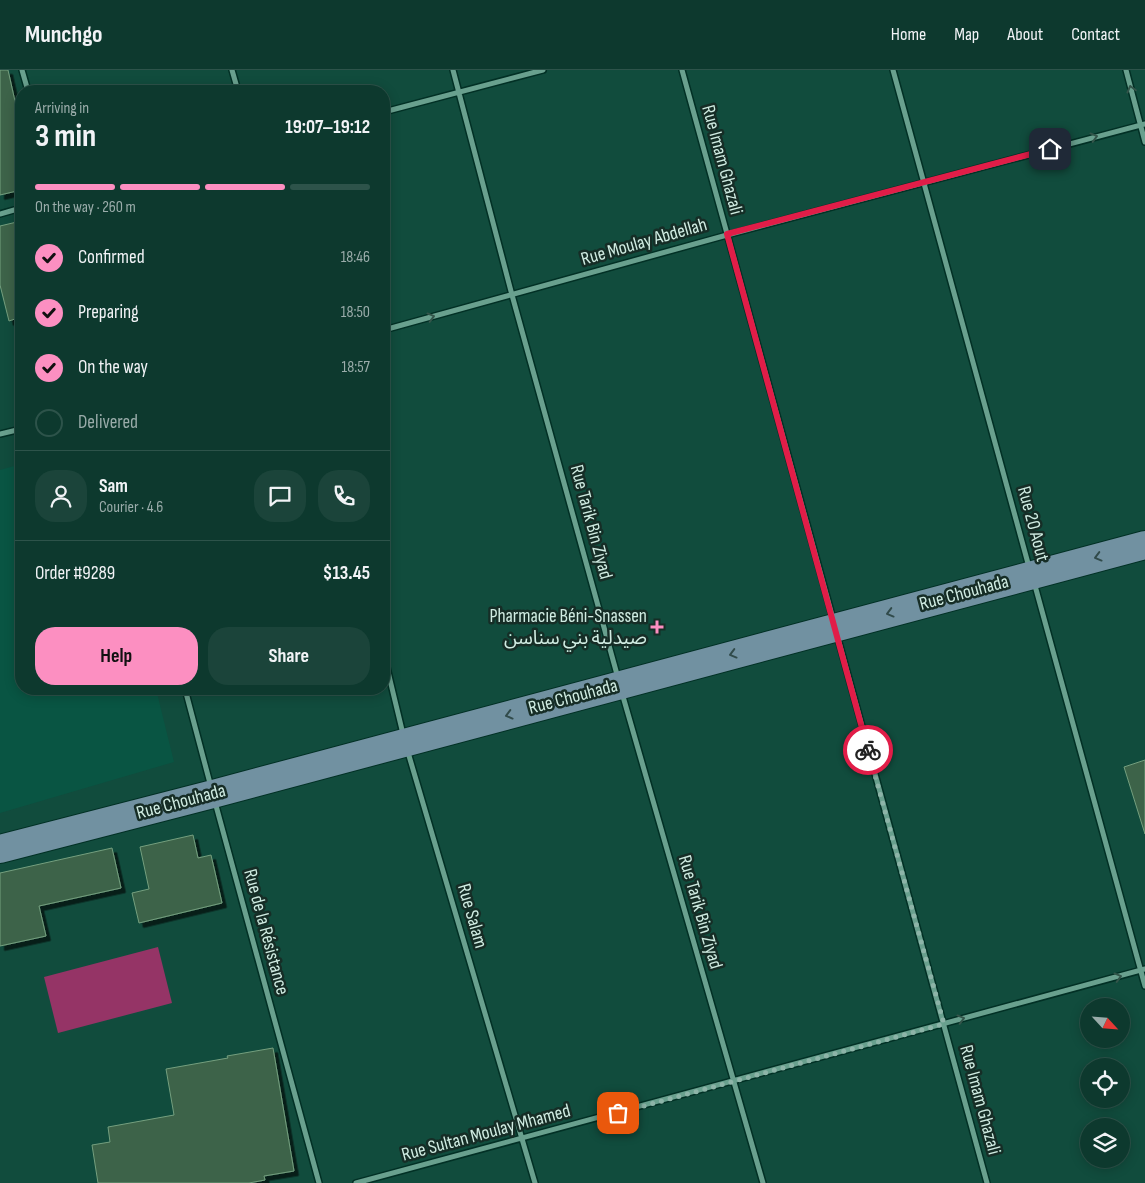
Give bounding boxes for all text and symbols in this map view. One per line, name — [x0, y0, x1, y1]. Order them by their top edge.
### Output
text: Munchgo — [25, 20, 103, 49]
text: Home — [891, 24, 926, 45]
text: Map — [954, 24, 979, 45]
text: About — [1007, 24, 1043, 45]
text: Contact — [1071, 24, 1120, 45]
one-way arrow — [1126, 85, 1137, 94]
text: Arriving in — [35, 99, 89, 118]
street label: Rue Imam Ghazali — [696, 103, 748, 217]
text: 19:07–19:12 — [285, 116, 370, 139]
text: 3 min — [35, 117, 96, 156]
pin — [1029, 128, 1071, 170]
one-way arrow — [1090, 132, 1099, 143]
icon: home — [1036, 135, 1064, 163]
text: On the way · 260 m — [35, 198, 136, 217]
street label: Rue Moulay Abdellah — [578, 213, 710, 271]
icon: check — [35, 244, 63, 272]
text: Confirmed — [78, 246, 145, 269]
text: 18:46 — [341, 248, 370, 267]
icon: check — [35, 299, 63, 327]
text: Preparing — [78, 301, 139, 324]
text: 18:50 — [341, 303, 370, 322]
one-way arrow — [426, 313, 434, 323]
icon: check — [35, 354, 63, 382]
text: On the way — [78, 356, 148, 379]
text: 18:57 — [342, 358, 370, 377]
text: Delivered — [78, 411, 138, 434]
street label: Rue Tarik Bin Ziyad — [565, 462, 617, 582]
button: person — [35, 470, 87, 522]
button: chat — [254, 470, 306, 522]
button: phone — [318, 470, 370, 522]
text: Sam — [99, 475, 128, 498]
street label: Rue 20 Aout — [1012, 484, 1054, 564]
text: Courier · 4.6 — [99, 498, 163, 517]
one-way arrow — [1094, 552, 1102, 562]
text: Order #9289 — [35, 562, 115, 585]
text: $13.45 — [323, 562, 370, 585]
street label: Rue Chouhada — [917, 570, 1011, 616]
place label: Pharmacie Béni-Snassen صيدلية بني سناسن — [489, 605, 647, 652]
one-way arrow — [887, 607, 895, 617]
marker: Pharmacie Béni-Snassen صيدلية بني سناسن — [651, 621, 663, 633]
button: Help — [35, 627, 198, 685]
button: Share — [208, 627, 370, 685]
one-way arrow — [730, 649, 738, 659]
street label: Rue Chouhada — [526, 674, 620, 720]
one-way arrow — [505, 709, 513, 719]
courier — [843, 725, 893, 775]
icon: bike — [854, 736, 882, 764]
street label: Rue Chouhada — [134, 779, 228, 825]
street label: Rue Tarik Bin Ziyad — [673, 852, 727, 972]
street label: Rue de la Résistance — [238, 866, 294, 998]
street label: Rue Salam — [452, 881, 492, 951]
one-way arrow — [1113, 972, 1122, 983]
north arrow — [1080, 998, 1130, 1048]
map controls — [1080, 998, 1130, 1168]
one-way arrow — [956, 1015, 964, 1025]
street label: Rue Imam Ghazali — [954, 1043, 1006, 1157]
button: locate — [1080, 1058, 1130, 1108]
pin — [597, 1092, 639, 1134]
street label: Rue Sultan Moulay Mhamed — [399, 1099, 573, 1167]
icon: bag — [604, 1099, 632, 1127]
button: layers — [1080, 1118, 1130, 1168]

